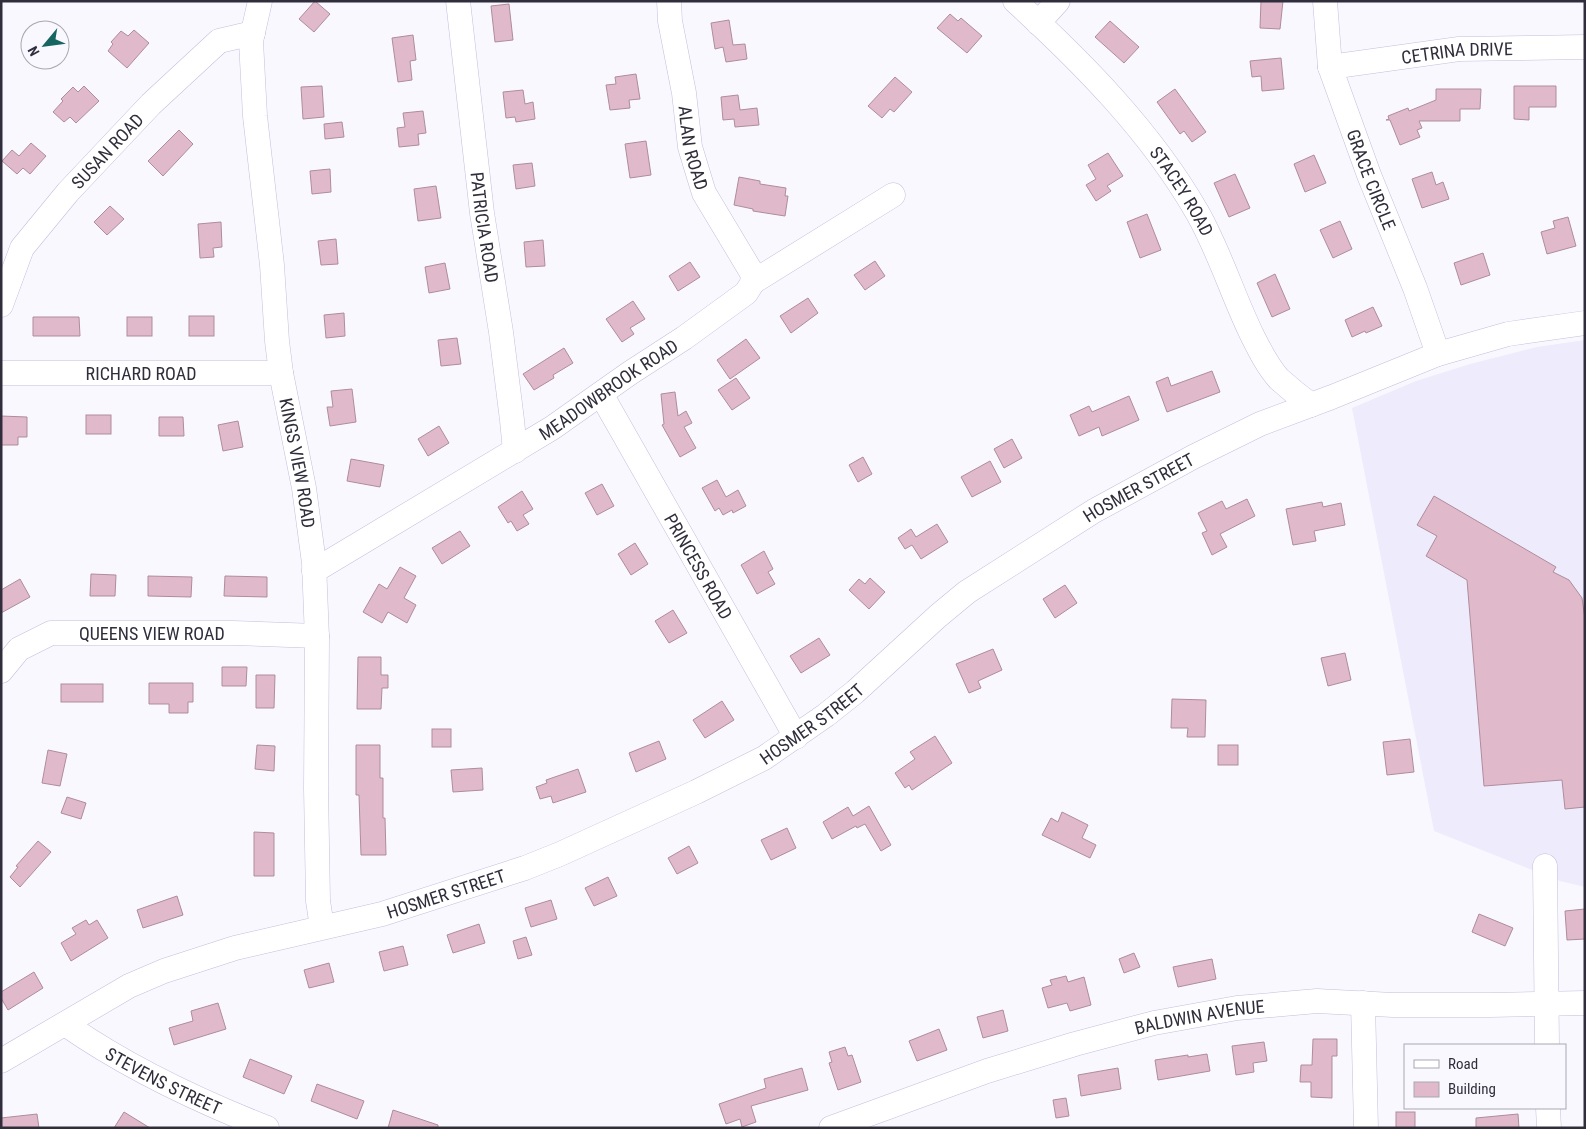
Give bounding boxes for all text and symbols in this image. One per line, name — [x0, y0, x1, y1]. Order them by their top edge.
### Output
north arrow — [20, 20, 70, 70]
street label: CETRINA DRIVE — [1400, 38, 1513, 67]
text: N — [25, 44, 43, 59]
street label: ALAN ROAD — [675, 105, 713, 192]
street label: SUSAN ROAD — [67, 109, 147, 193]
street label: GRACE CIRCLE — [1343, 126, 1401, 233]
street label: STACEY ROAD — [1146, 142, 1218, 239]
street label: PATRICIA ROAD — [467, 171, 503, 284]
street label: MEADOWBROOK ROAD — [535, 334, 682, 444]
street label: RICHARD ROAD — [86, 363, 196, 384]
street label: KINGS VIEW ROAD — [276, 396, 320, 529]
street label: HOSMER STREET — [1079, 448, 1197, 526]
street label: PRINCESS ROAD — [661, 510, 737, 623]
street label: QUEENS VIEW ROAD — [79, 623, 225, 644]
street label: HOSMER STREET — [756, 679, 868, 768]
street label: HOSMER STREET — [384, 865, 508, 922]
street label: BALDWIN AVENUE — [1132, 995, 1265, 1038]
street label: STEVENS STREET — [102, 1042, 225, 1118]
legend — [1404, 1044, 1566, 1109]
text: Road — [1448, 1055, 1478, 1073]
text: Building — [1448, 1080, 1496, 1098]

